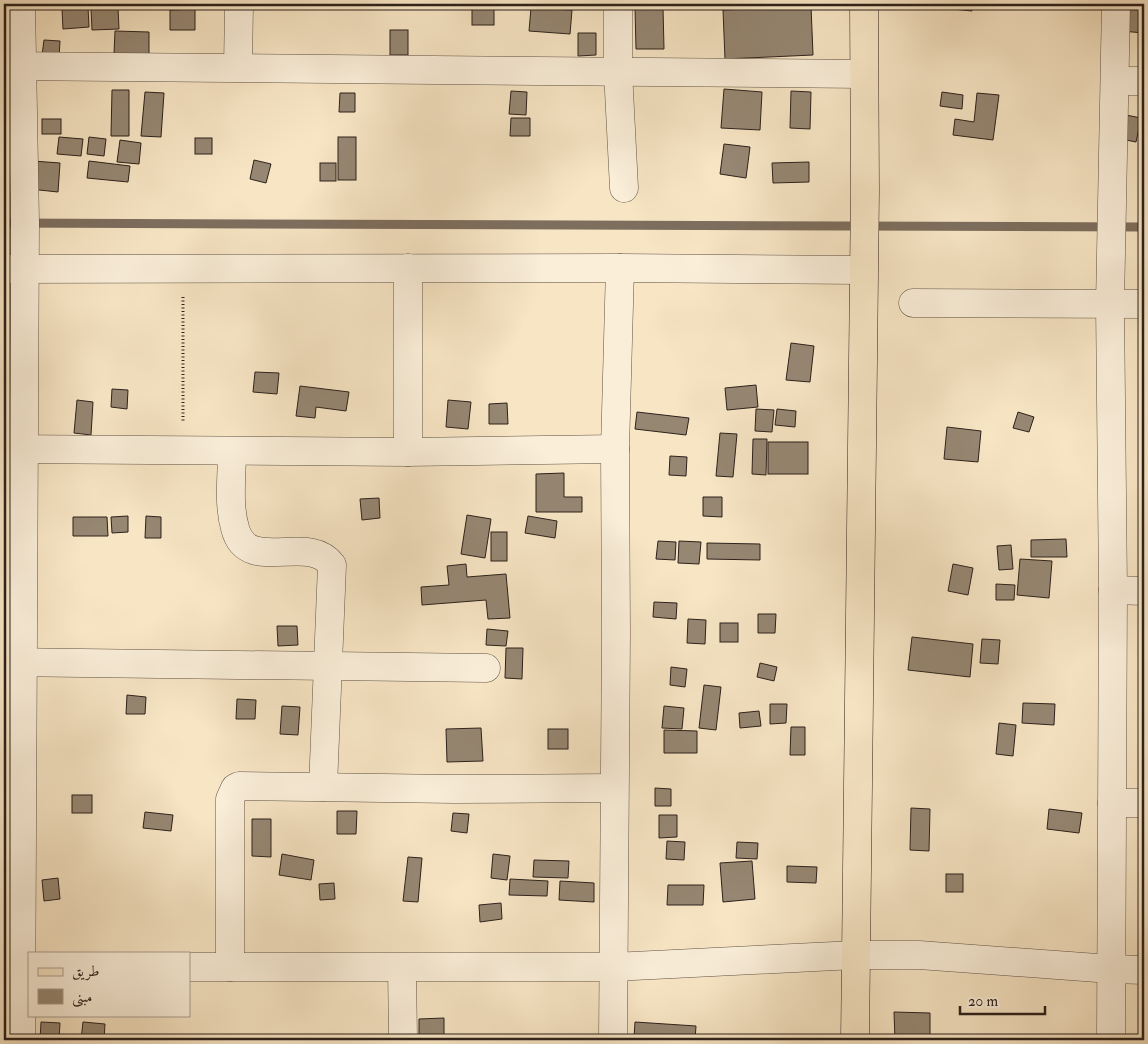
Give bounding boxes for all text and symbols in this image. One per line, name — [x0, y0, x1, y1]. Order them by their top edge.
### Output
legend — [28, 952, 190, 1016]
text: طريق — [72, 962, 99, 981]
scale bar — [960, 984, 1046, 1016]
text: مبنى — [72, 988, 92, 1008]
text: 20 m — [968, 992, 998, 1011]

